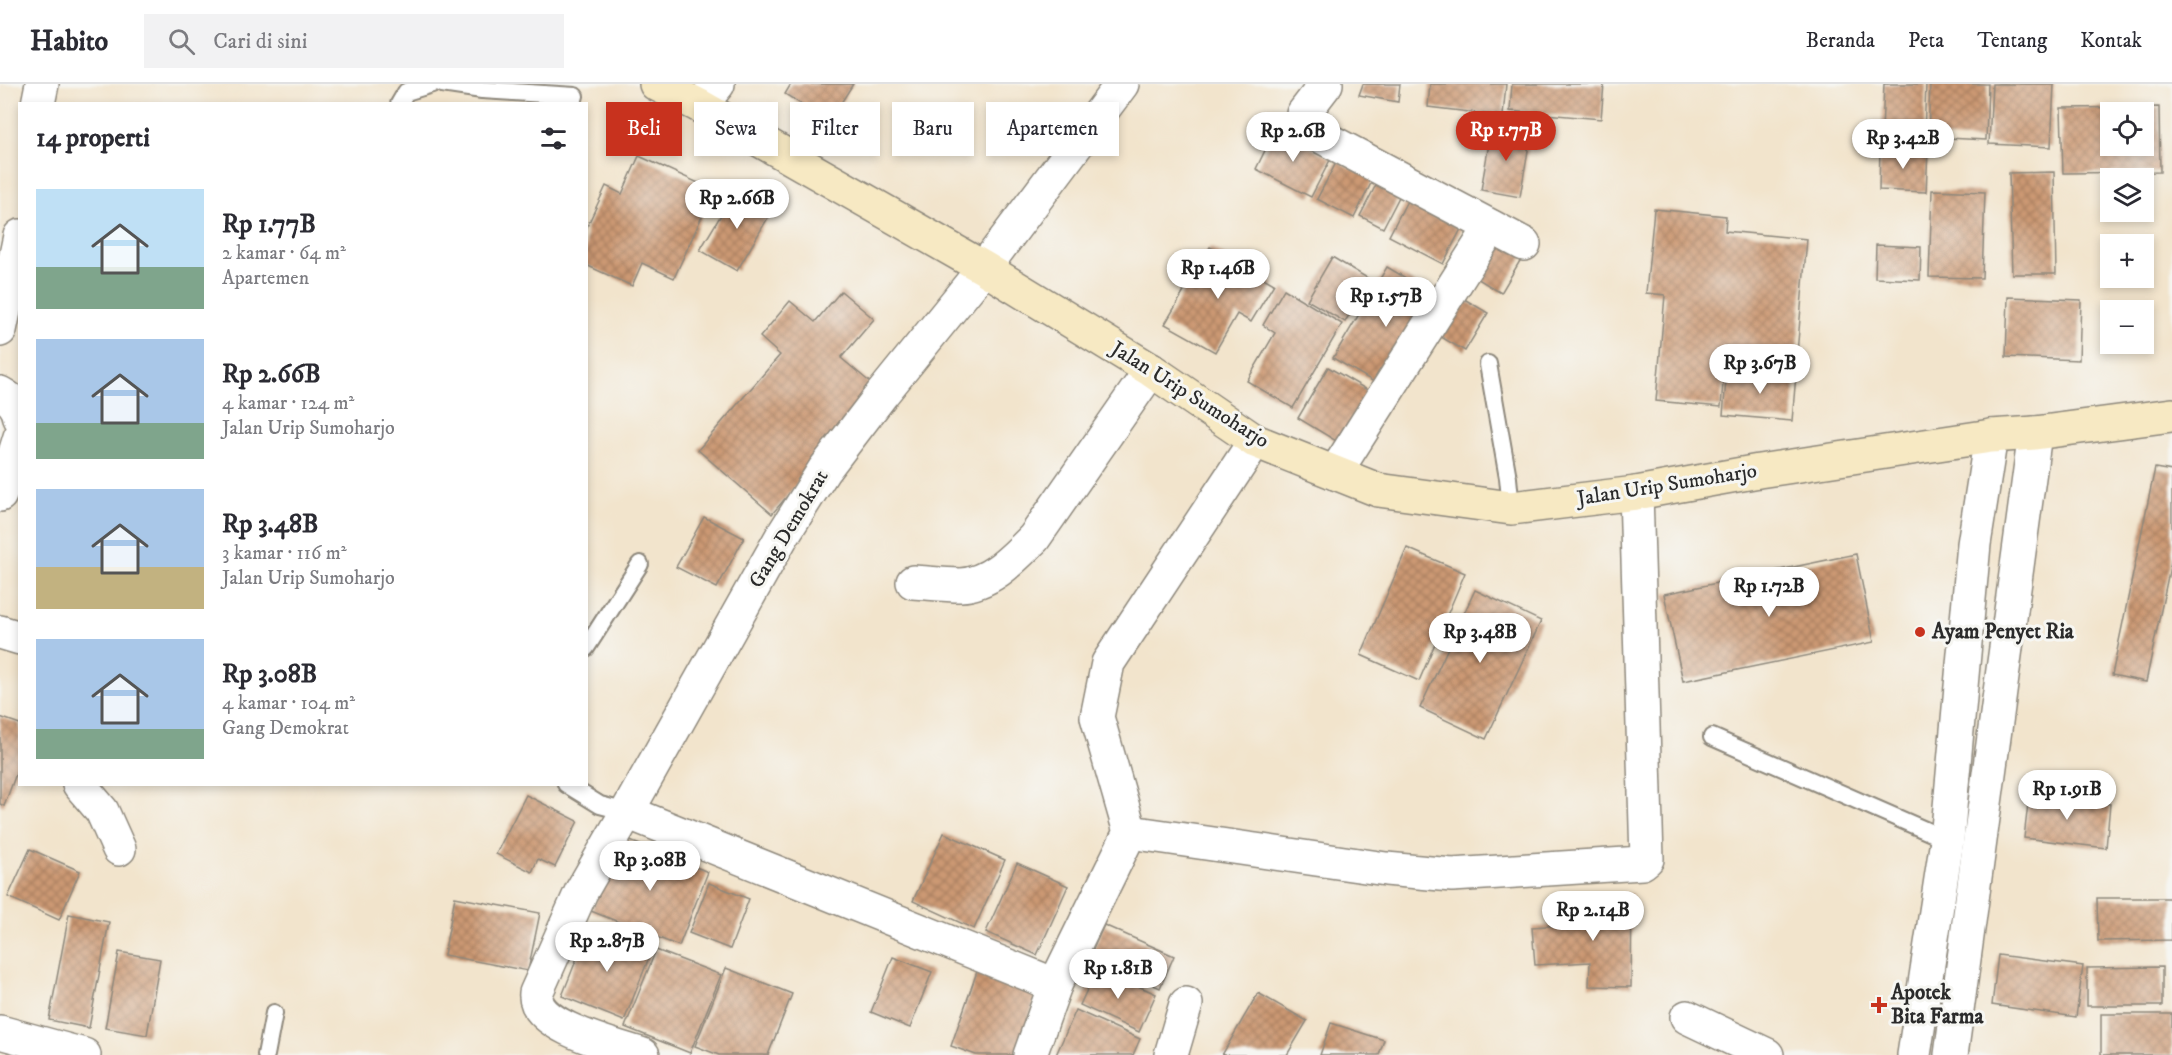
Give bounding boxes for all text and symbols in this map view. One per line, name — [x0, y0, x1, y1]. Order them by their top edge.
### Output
search box — [144, 14, 564, 68]
text: Habito — [30, 24, 108, 59]
icon: search — [165, 25, 198, 58]
text: Cari di sini — [213, 28, 307, 55]
text: Beranda — [1806, 28, 1875, 54]
text: Peta — [1908, 28, 1944, 54]
text: Tentang — [1977, 28, 2047, 54]
text: Kontak — [2080, 28, 2142, 54]
chip: Beli — [606, 102, 682, 156]
chip: Sewa — [694, 102, 778, 156]
chip: Filter — [790, 102, 880, 156]
chip: Baru — [892, 102, 974, 156]
chip: Apartemen — [986, 102, 1119, 156]
map controls — [2100, 102, 2154, 354]
button: locate — [2100, 102, 2154, 156]
pin: Rp 1.77B — [1444, 111, 1568, 162]
pin: Rp 2.6B — [1238, 112, 1348, 163]
text: Rp 1.77B — [1470, 118, 1542, 143]
text: Rp 2.6B — [1260, 119, 1326, 144]
pin: Rp 3.42B — [1841, 119, 1965, 170]
text: 14 properti — [36, 122, 150, 155]
icon: filters — [537, 122, 570, 155]
text: Rp 3.42B — [1866, 126, 1940, 151]
button: layers — [2100, 168, 2154, 222]
pin: Rp 2.66B — [675, 179, 799, 230]
text: Rp 2.66B — [699, 186, 775, 211]
text: Rp 1.77B — [222, 208, 316, 241]
icon: home — [84, 213, 156, 285]
button: + — [2100, 234, 2154, 288]
text: 2 kamar · 64 m² — [222, 241, 346, 266]
pin: Rp 1.46B — [1156, 249, 1280, 300]
text: Rp 1.46B — [1181, 256, 1255, 281]
text: Apartemen — [222, 266, 309, 291]
pin: Rp 1.57B — [1324, 277, 1448, 328]
text: Rp 1.57B — [1350, 284, 1422, 309]
button: − — [2100, 300, 2154, 354]
street label: Jalan Urip Sumoharjo — [1104, 335, 1274, 454]
pin: Rp 3.67B — [1698, 344, 1822, 395]
text: Rp 3.67B — [1723, 351, 1797, 376]
text: Rp 2.66B — [222, 358, 321, 391]
icon: home — [84, 363, 156, 435]
text: 4 kamar · 124 m² — [222, 391, 354, 416]
text: Jalan Urip Sumoharjo — [222, 416, 395, 441]
street label: Jalan Urip Sumoharjo — [1573, 458, 1759, 512]
street label: Gang Demokrat — [744, 465, 835, 593]
text: Rp 3.48B — [222, 508, 318, 541]
icon: home — [84, 513, 156, 585]
text: 3 kamar · 116 m² — [222, 541, 347, 566]
text: Jalan Urip Sumoharjo — [222, 566, 395, 591]
pin: Rp 1.72B — [1707, 567, 1831, 618]
text: Rp 1.72B — [1733, 574, 1805, 599]
pin: Rp 3.48B — [1418, 613, 1542, 664]
place label: Ayam Penyet Ria — [1931, 619, 2075, 645]
text: Rp 3.48B — [1443, 620, 1517, 645]
marker: Ayam Penyet Ria — [1913, 625, 1927, 639]
text: Rp 3.08B — [222, 658, 317, 691]
icon: home — [84, 663, 156, 735]
text: 4 kamar · 104 m² — [222, 691, 355, 716]
text: Gang Demokrat — [222, 716, 349, 741]
pin: Rp 1.91B — [2005, 770, 2129, 821]
text: Rp 1.91B — [2032, 777, 2102, 802]
pin: Rp 3.08B — [588, 841, 712, 892]
text: Rp 3.08B — [613, 848, 687, 873]
pin: Rp 2.14B — [1531, 891, 1655, 942]
text: Rp 2.14B — [1556, 898, 1630, 923]
pin: Rp 2.87B — [545, 922, 669, 973]
text: Rp 2.87B — [569, 929, 645, 954]
pin: Rp 1.81B — [1056, 949, 1180, 1000]
text: Rp 1.81B — [1083, 956, 1153, 981]
place label: Apotek Bita Farma — [1890, 980, 1984, 1030]
marker: Apotek Bita Farma — [1872, 998, 1886, 1012]

